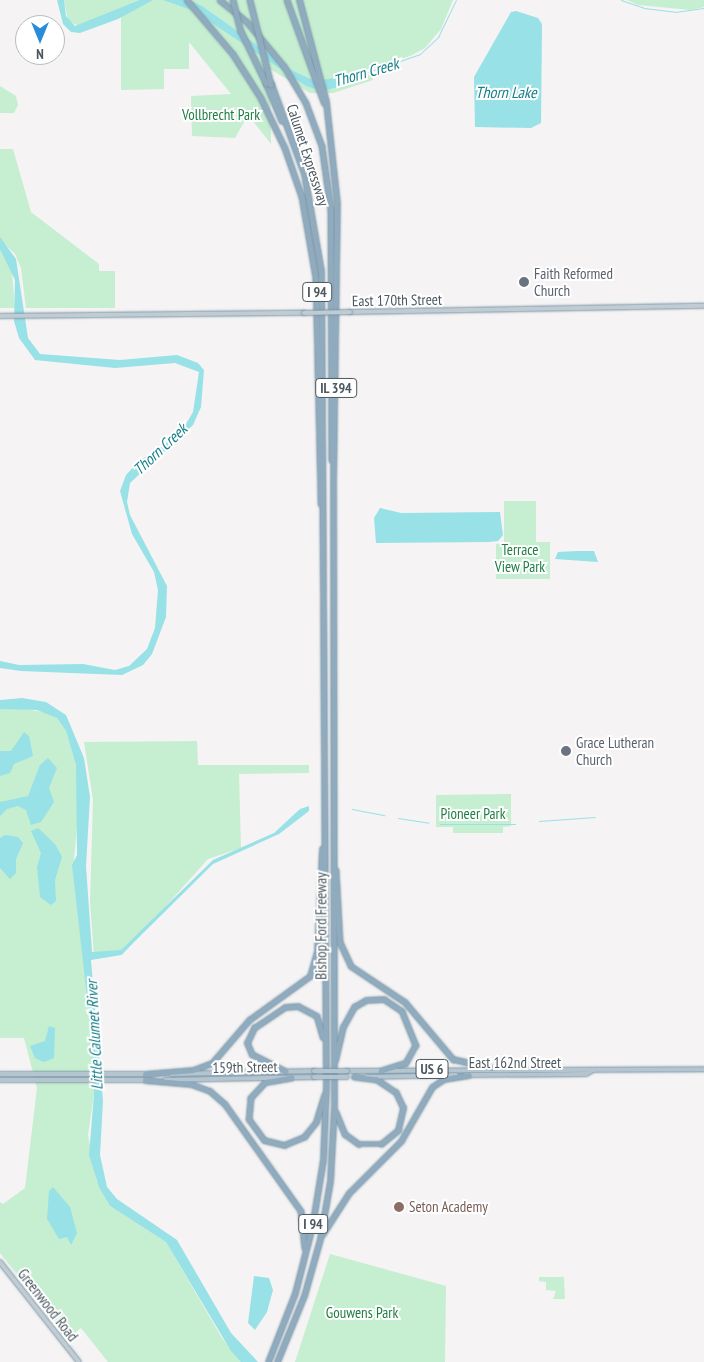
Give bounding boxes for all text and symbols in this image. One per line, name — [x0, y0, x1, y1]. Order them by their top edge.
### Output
north arrow — [15, 15, 65, 65]
text: N — [36, 45, 44, 63]
water label: Thorn Creek — [331, 54, 401, 90]
water label: Thorn Lake — [475, 82, 537, 102]
street label: Calumet Expressway — [283, 102, 333, 208]
park label: Vollbrecht Park — [182, 106, 260, 124]
place label: Faith Reformed Church — [534, 264, 613, 299]
marker: Faith Reformed Church — [518, 276, 530, 288]
road number: I 94 — [302, 280, 332, 304]
street label: East 170th Street — [352, 290, 442, 310]
road number: IL 394 — [315, 376, 357, 399]
water label: Thorn Creek — [129, 419, 191, 479]
park label: Terrace View Park — [495, 540, 545, 575]
place label: Grace Lutheran Church — [576, 733, 654, 768]
marker: Grace Lutheran Church — [560, 745, 572, 757]
park label: Pioneer Park — [441, 805, 505, 823]
street label: Bishop Ford Freeway — [312, 872, 330, 980]
water label: Little Calumet River — [82, 980, 106, 1090]
street label: East 162nd Street — [469, 1054, 561, 1072]
street label: 159th Street — [212, 1057, 278, 1077]
road number: US 6 — [414, 1058, 450, 1080]
place label: Seton Academy — [409, 1198, 488, 1216]
marker: Seton Academy — [393, 1201, 405, 1213]
road number: I 94 — [298, 1212, 328, 1236]
street label: Greenwood Road — [14, 1265, 82, 1345]
park label: Gouwens Park — [326, 1304, 398, 1322]

